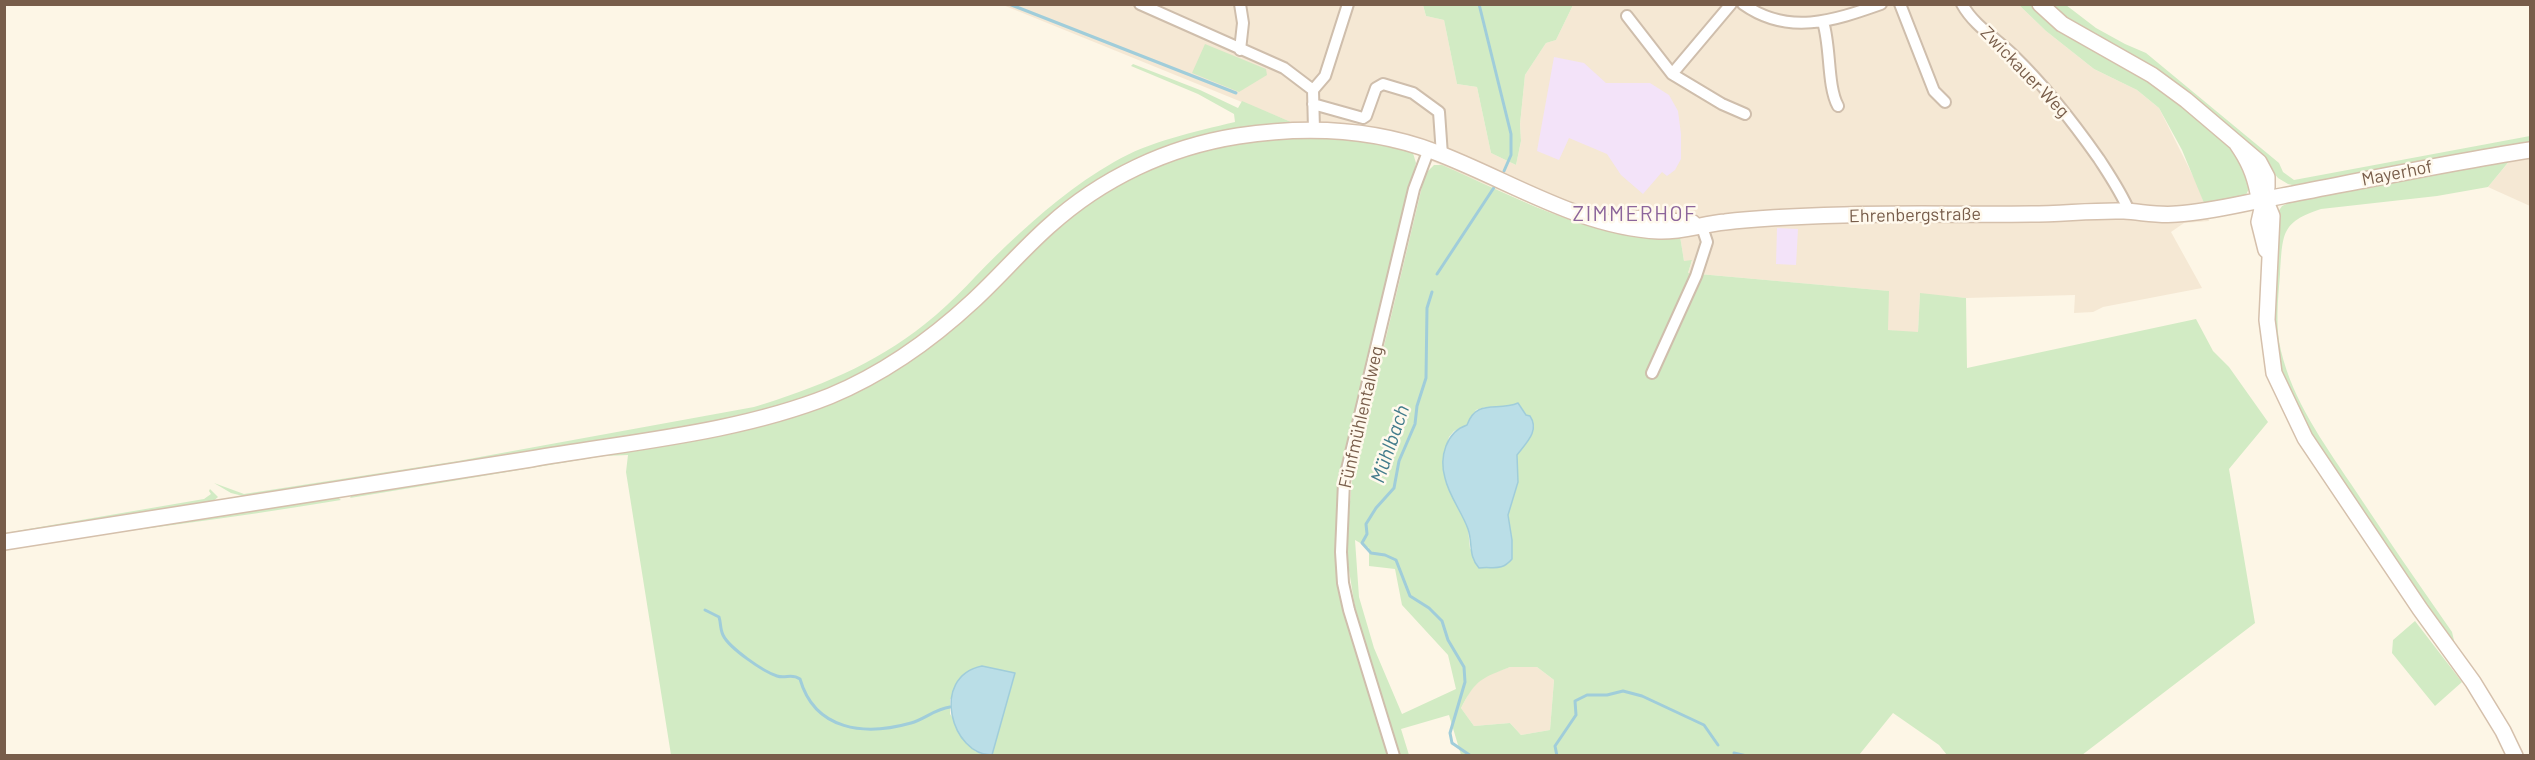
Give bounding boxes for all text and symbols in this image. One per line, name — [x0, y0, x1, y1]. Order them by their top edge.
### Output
street label: Zwickauer Weg — [1976, 22, 2074, 122]
street label: Mayerhof — [2360, 156, 2434, 190]
district label: ZIMMERHOF — [1573, 201, 1697, 227]
street label: Ehrenbergstraße — [1849, 203, 1981, 227]
street label: Fünfmühlentalweg — [1334, 344, 1388, 490]
water label: Mühlbach — [1365, 402, 1415, 486]

